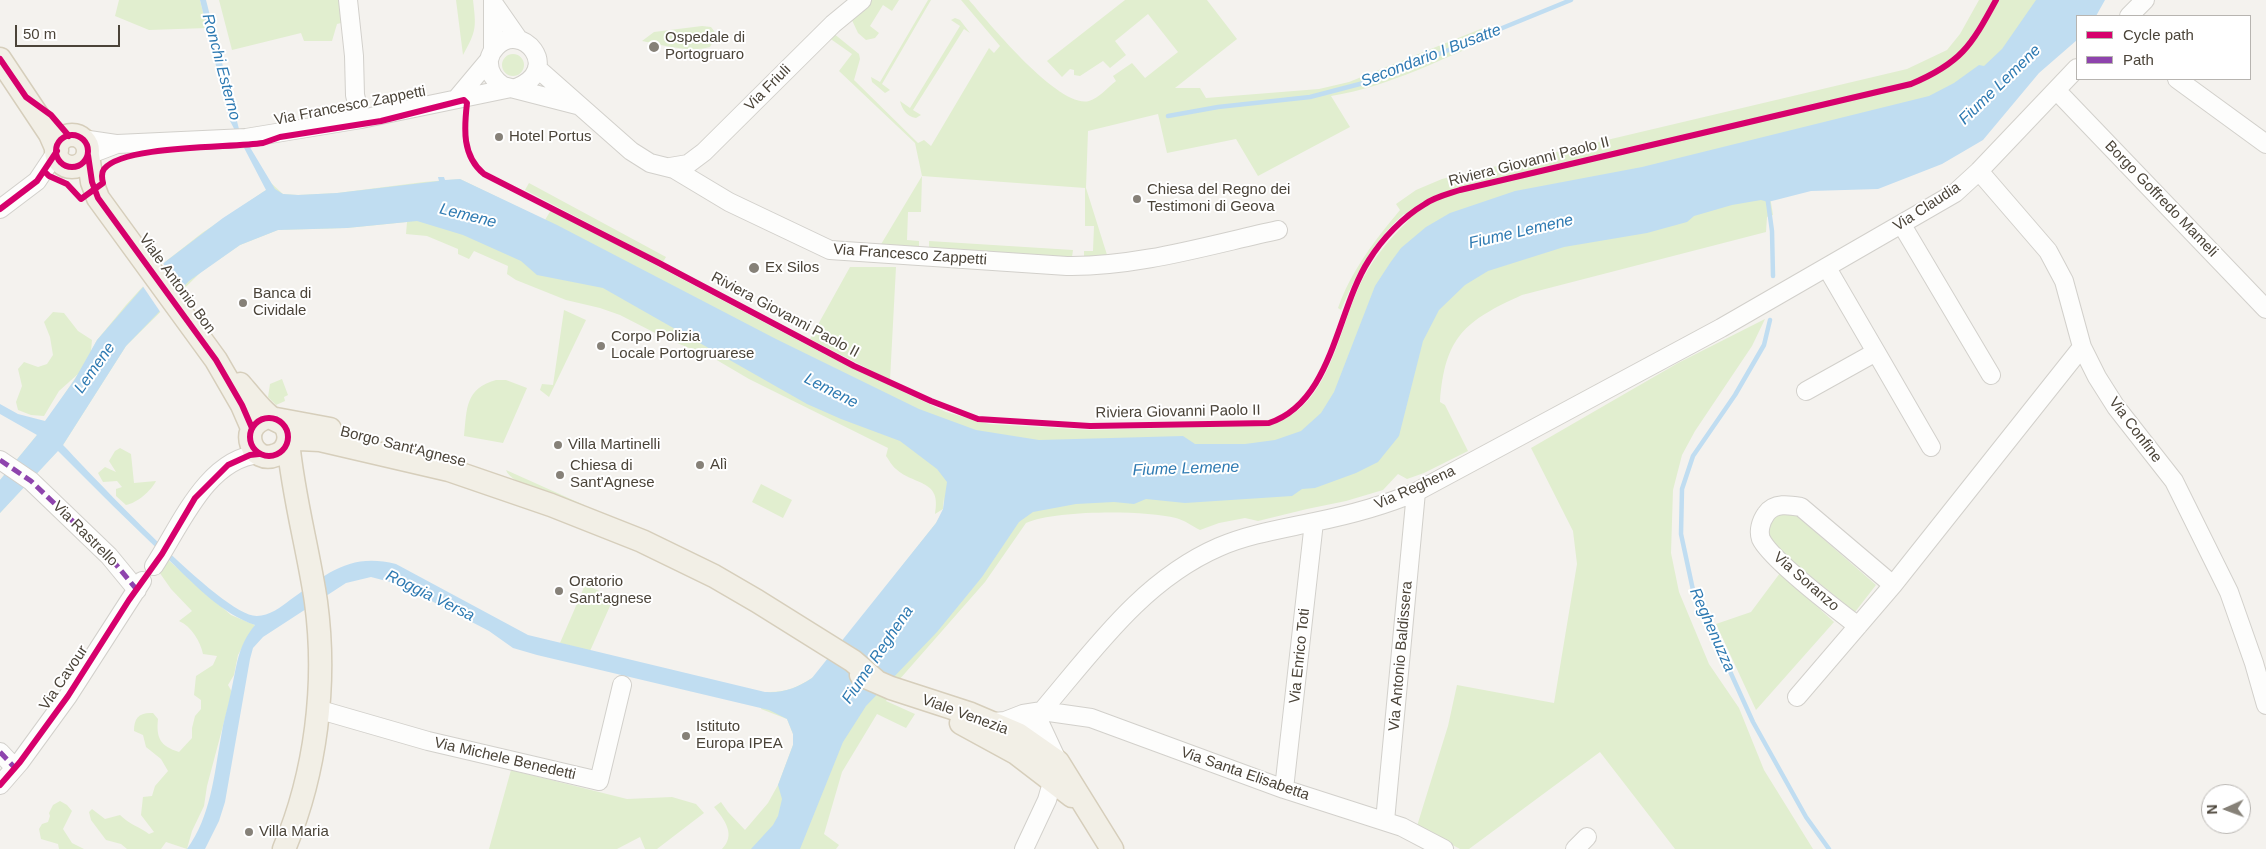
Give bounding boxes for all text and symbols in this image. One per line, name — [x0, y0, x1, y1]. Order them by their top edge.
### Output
water label: Ronchi Esterno — [198, 12, 244, 122]
scale bar — [18, 15, 122, 47]
legend — [2076, 15, 2251, 80]
water label: Secondario I Busatte — [1358, 20, 1504, 92]
text: 50 m — [23, 25, 56, 42]
text: Cycle path — [2123, 26, 2194, 43]
place label: Ospedale di Portogruaro — [665, 29, 745, 64]
marker: Ospedale di Portogruaro — [647, 40, 661, 54]
water label: Fiume Lemene — [1955, 41, 2045, 129]
text: Path — [2123, 51, 2154, 68]
street label: Via Friuli — [741, 61, 795, 115]
street label: Via Francesco Zappetti — [273, 82, 427, 130]
place label: Hotel Portus — [509, 128, 592, 146]
marker: Hotel Portus — [493, 131, 505, 143]
street label: Riviera Giovanni Paolo II — [1447, 133, 1611, 191]
street label: Borgo Goffredo Mameli — [2101, 137, 2221, 261]
street label: Via Claudia — [1890, 179, 1964, 235]
place label: Chiesa del Regno dei Testimoni di Geova — [1147, 181, 1290, 216]
marker: Chiesa del Regno dei Testimoni di Geova — [1131, 193, 1143, 205]
water label: Lemene — [438, 200, 498, 232]
water label: Fiume Lemene — [1467, 211, 1575, 253]
street label: Viale Antonio Bon — [135, 231, 219, 337]
street label: Via Francesco Zappetti — [833, 241, 987, 269]
place label: Ex Silos — [765, 259, 819, 277]
marker: Ex Silos — [747, 261, 761, 275]
street label: Riviera Giovanni Paolo II — [708, 268, 862, 362]
place label: Banca di Cividale — [253, 285, 311, 320]
marker: Banca di Cividale — [237, 297, 249, 309]
place label: Corpo Polizia Locale Portogruarese — [611, 328, 754, 363]
water label: Lemene — [71, 339, 119, 397]
marker: Corpo Polizia Locale Portogruarese — [595, 340, 607, 352]
water label: Lemene — [801, 369, 861, 413]
street label: Via Confine — [2105, 394, 2165, 466]
street label: Riviera Giovanni Paolo II — [1095, 402, 1261, 422]
street label: Borgo Sant'Agnese — [338, 423, 468, 471]
place label: Villa Martinelli — [568, 436, 660, 454]
marker: Villa Martinelli — [552, 439, 564, 451]
place label: Alì — [710, 456, 728, 474]
place label: Chiesa di Sant'Agnese — [570, 457, 655, 492]
water label: Fiume Lemene — [1132, 458, 1240, 480]
marker: Alì — [694, 459, 706, 471]
street label: Via Reghena — [1372, 462, 1458, 514]
marker: Chiesa di Sant'Agnese — [554, 469, 566, 481]
street label: Via Rastrello — [49, 498, 121, 570]
street label: Via Soranzo — [1769, 548, 1843, 616]
water label: Roggia Versa — [382, 566, 478, 626]
place label: Oratorio Sant'agnese — [569, 573, 652, 608]
street label: Via Antonio Baldissera — [1385, 580, 1417, 732]
marker: Oratorio Sant'agnese — [553, 585, 565, 597]
water label: Reghenuzza — [1685, 585, 1739, 675]
water label: Fiume Reghena — [838, 602, 918, 708]
street label: Via Enrico Toti — [1286, 608, 1314, 704]
street label: Via Cavour — [36, 642, 92, 714]
street label: Viale Venezia — [919, 691, 1011, 739]
place label: Istituto Europa IPEA — [696, 718, 783, 753]
marker: Istituto Europa IPEA — [680, 730, 692, 742]
street label: Via Michele Benedetti — [432, 734, 578, 784]
street label: Via Santa Elisabetta — [1178, 744, 1312, 804]
north arrow — [2201, 784, 2251, 834]
text: N — [2204, 804, 2220, 815]
place label: Villa Maria — [259, 823, 329, 841]
marker: Villa Maria — [243, 826, 255, 838]

